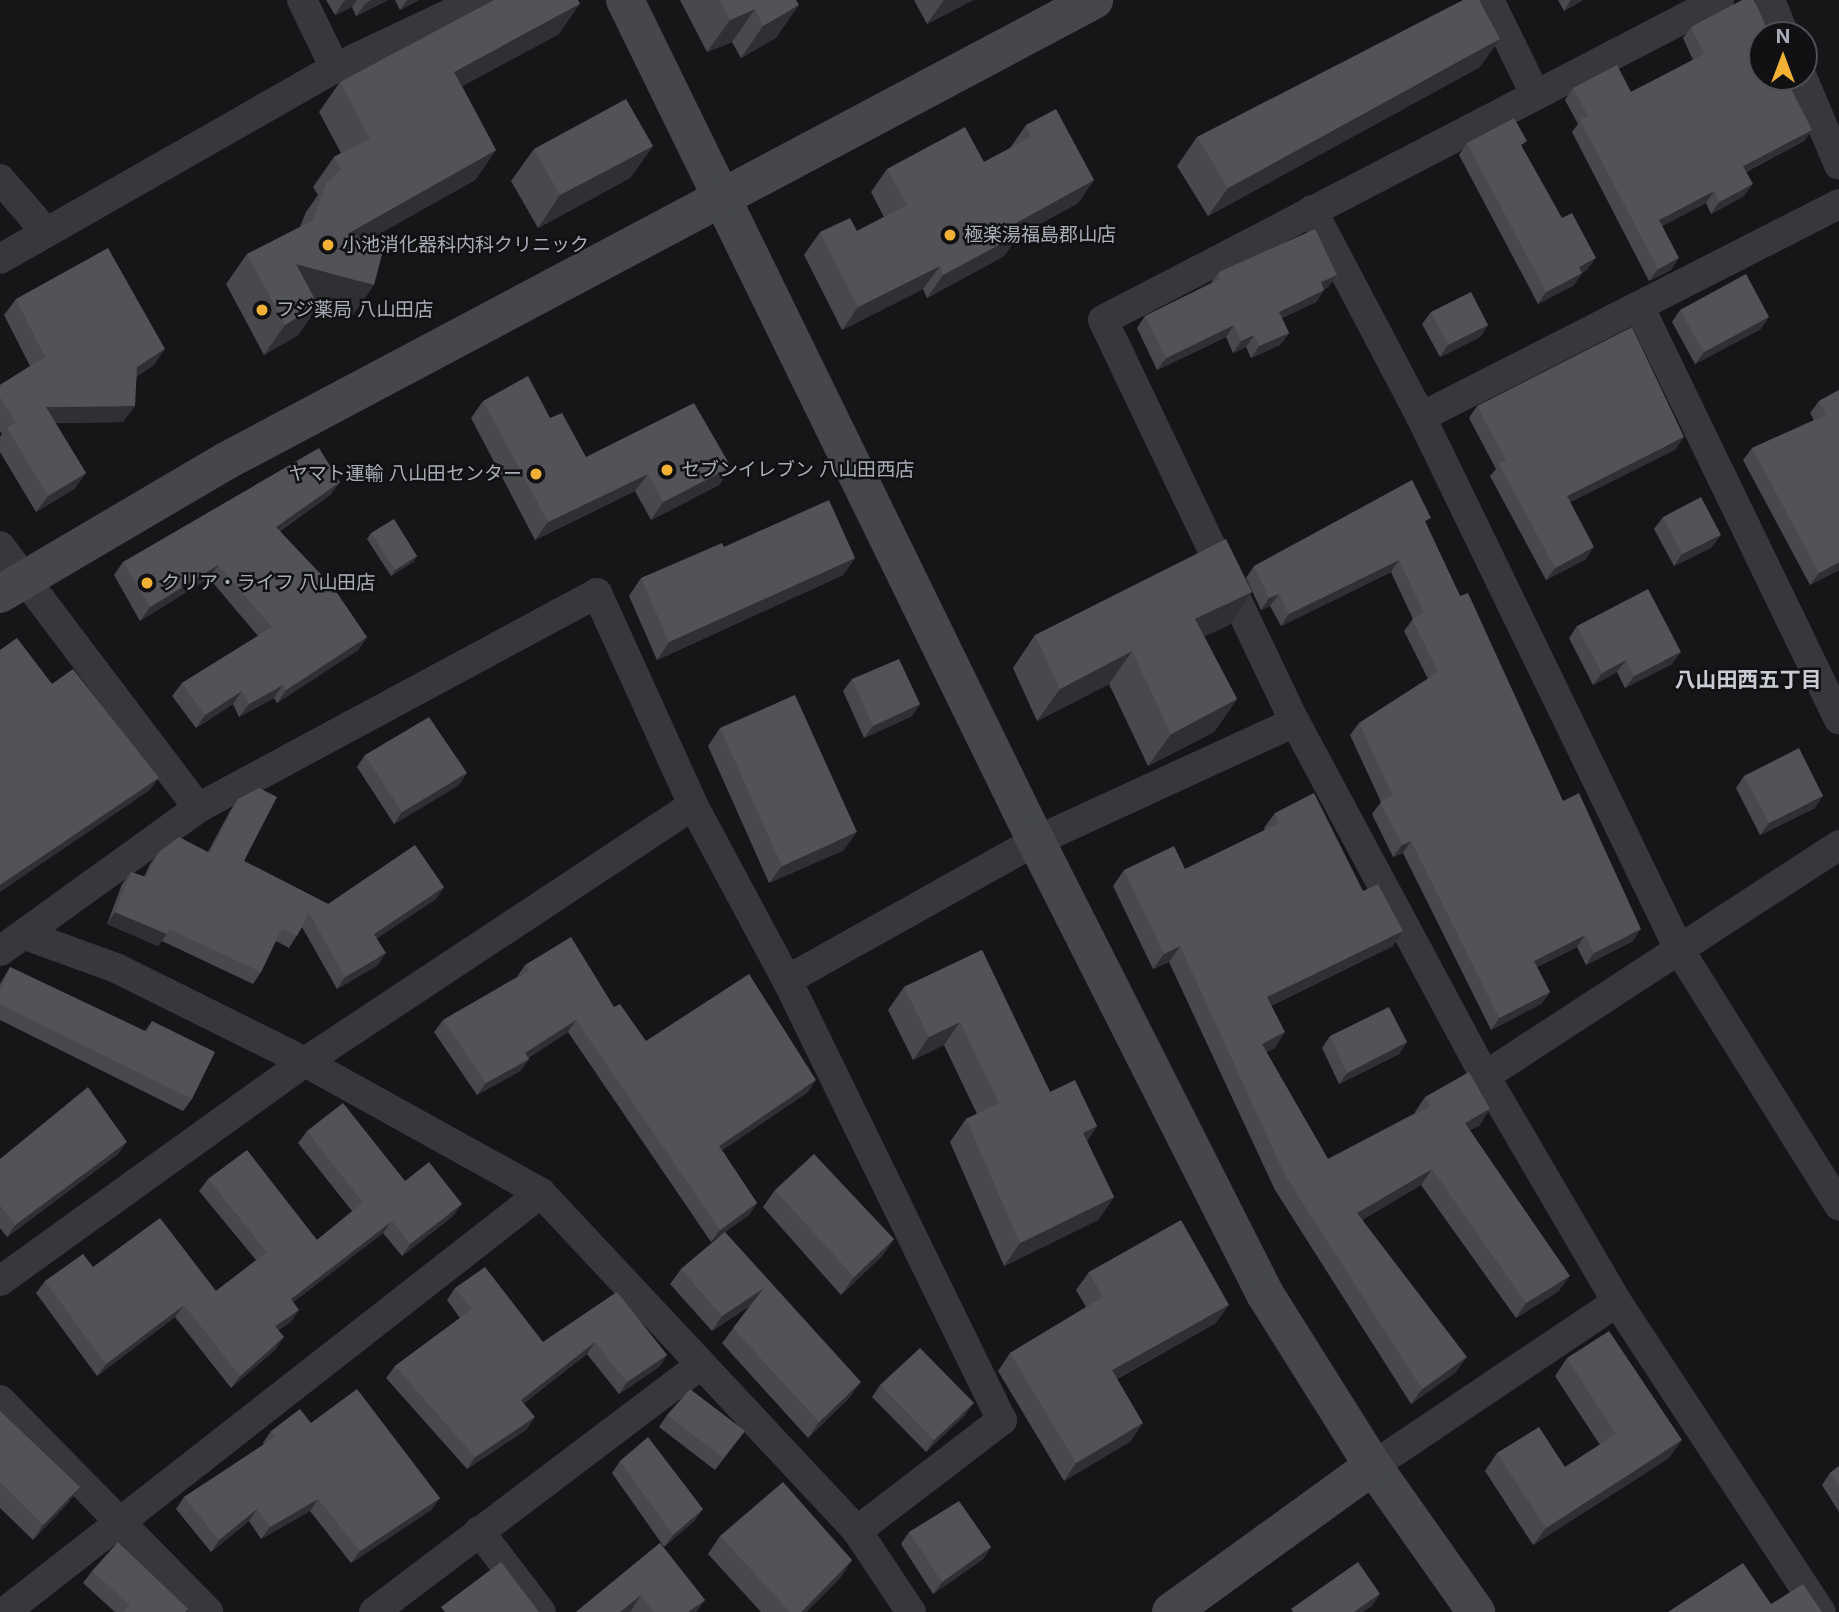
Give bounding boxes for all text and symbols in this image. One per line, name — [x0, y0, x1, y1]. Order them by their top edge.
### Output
north arrow — [1748, 21, 1818, 91]
text: N — [1776, 25, 1790, 48]
place label: 極楽湯福島郡山店 — [964, 224, 1116, 246]
marker: 極楽湯福島郡山店 — [942, 227, 958, 243]
place label: 小池消化器科内科クリニック — [342, 234, 589, 256]
marker: 小池消化器科内科クリニック — [320, 237, 336, 253]
place label: フジ薬局 八山田店 — [276, 299, 433, 321]
marker: フジ薬局 八山田店 — [254, 302, 270, 318]
place label: セブンイレブン 八山田西店 — [681, 459, 914, 481]
marker: セブンイレブン 八山田西店 — [659, 462, 675, 478]
place label: ヤマト運輸 八山田センター — [289, 463, 522, 485]
marker: ヤマト運輸 八山田センター — [528, 466, 544, 482]
place label: クリア・ライフ 八山田店 — [161, 572, 375, 594]
marker: クリア・ライフ 八山田店 — [139, 575, 155, 591]
district label: 八山田西五丁目 — [1675, 667, 1821, 693]

